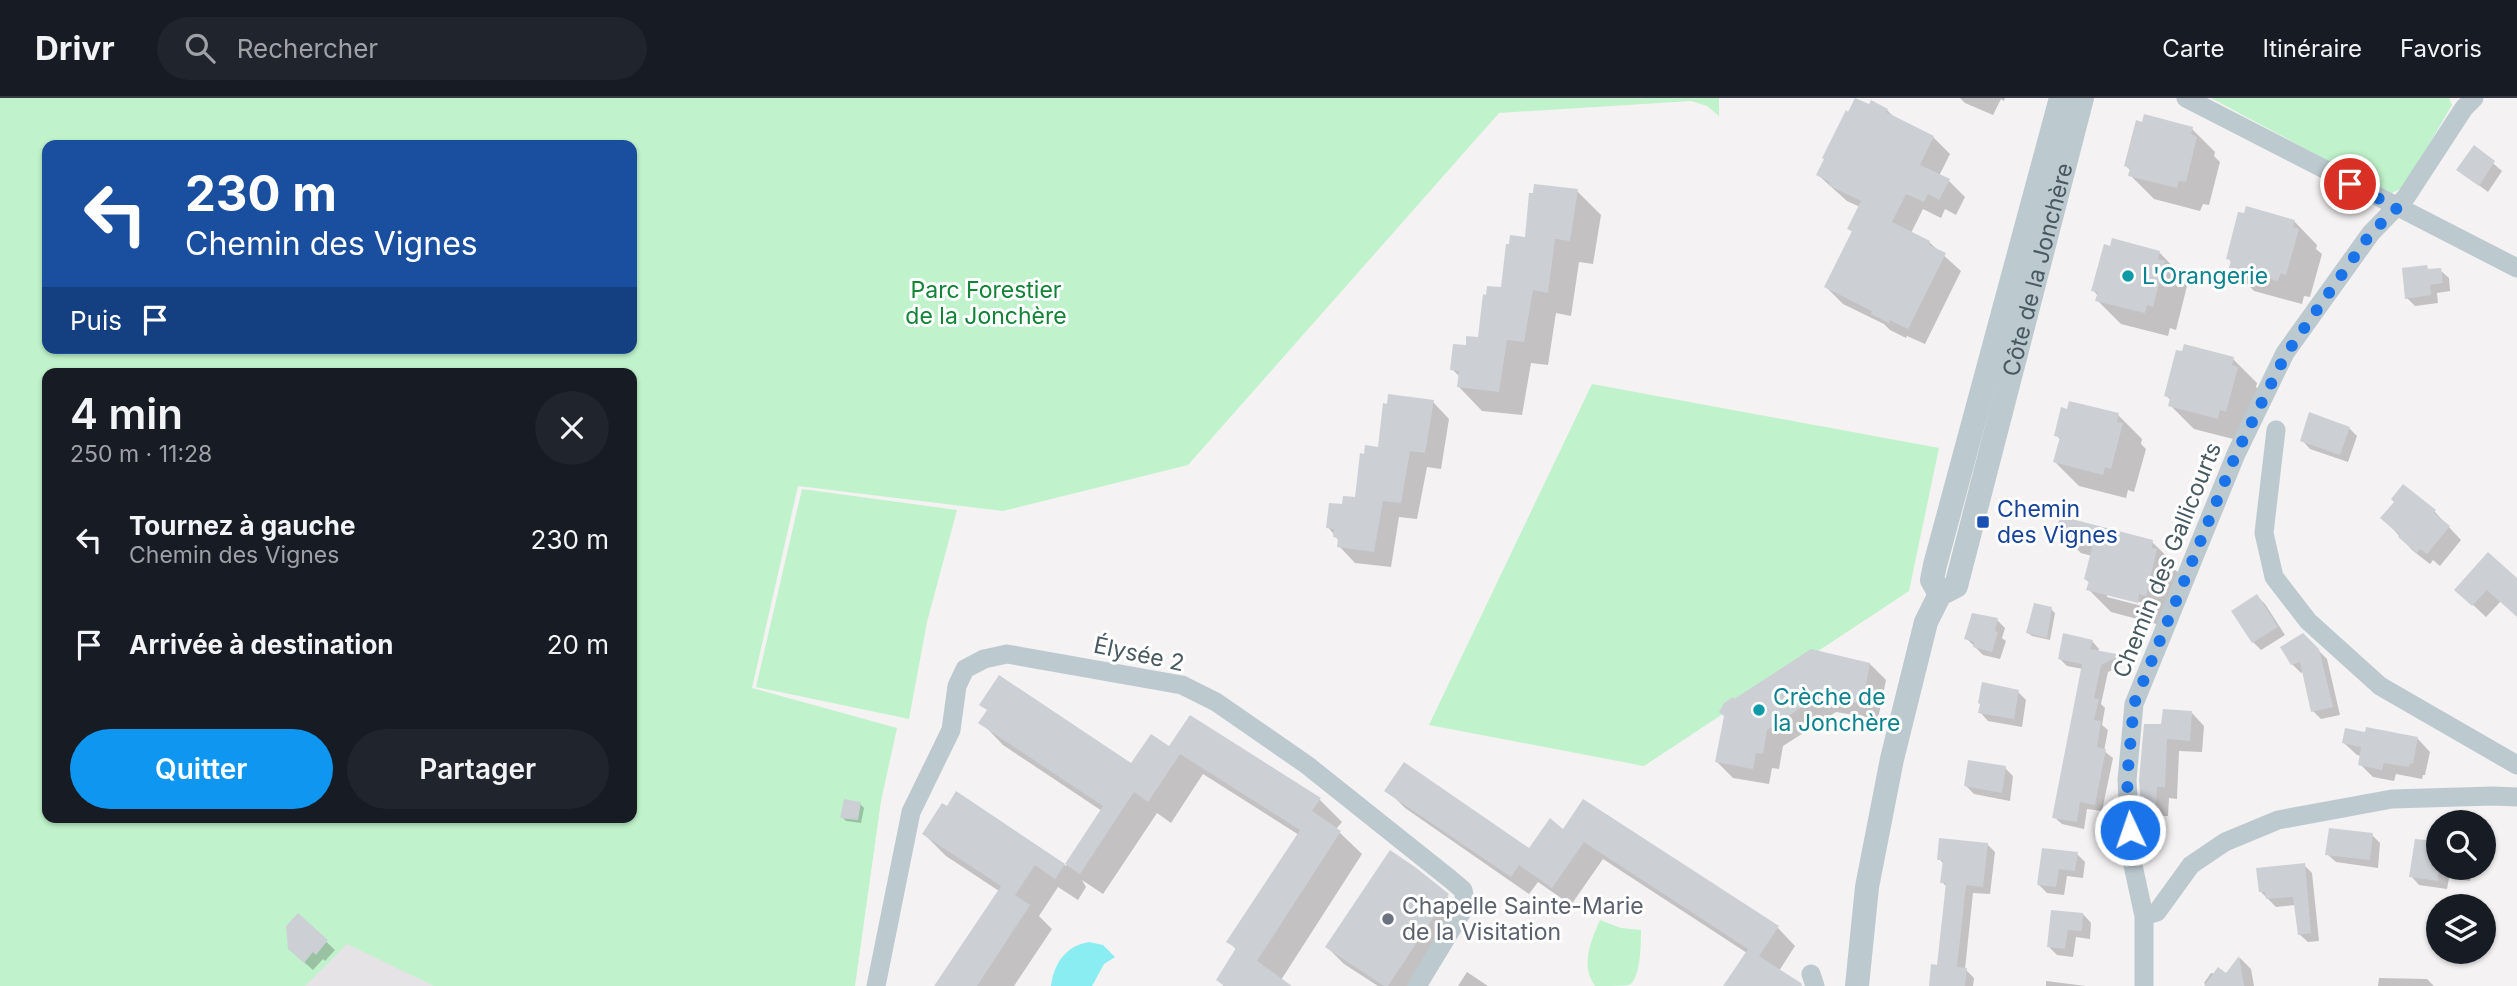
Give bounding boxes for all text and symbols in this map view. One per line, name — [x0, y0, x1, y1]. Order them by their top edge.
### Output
search box — [157, 17, 647, 80]
text: Drivr — [35, 28, 115, 68]
icon: search — [181, 29, 219, 67]
text: Rechercher — [237, 33, 378, 64]
text: Carte — [2162, 34, 2224, 63]
text: Itinéraire — [2262, 34, 2362, 63]
text: Favoris — [2400, 34, 2482, 63]
pin — [2320, 154, 2380, 214]
street label: Côte de la Jonchère — [1997, 160, 2079, 379]
text: 230 m — [185, 164, 337, 223]
icon: arrive — [2331, 165, 2369, 203]
icon: left — [70, 168, 161, 259]
text: Chemin des Vignes — [185, 224, 478, 263]
place label: L'Orangerie — [2142, 262, 2268, 290]
marker: L'Orangerie — [2120, 268, 2136, 284]
park label: Parc Forestier de la Jonchère — [905, 276, 1067, 330]
icon: arrive — [136, 301, 174, 339]
text: Puis — [70, 305, 122, 336]
text: 4 min — [70, 388, 183, 439]
button: close — [535, 391, 609, 465]
street label: Chemin des Gallicourts — [2107, 438, 2227, 682]
text: 250 m · 11:28 — [70, 440, 212, 468]
place label: Chemin des Vignes — [1997, 495, 2118, 549]
text: Tournez à gauche — [129, 510, 355, 541]
marker: Chemin des Vignes — [1975, 514, 1991, 530]
icon: left — [70, 521, 108, 559]
text: 230 m — [531, 524, 609, 555]
text: Chemin des Vignes — [129, 541, 339, 569]
icon: arrive — [70, 626, 108, 664]
text: Arrivée à destination — [129, 629, 394, 660]
text: 20 m — [547, 629, 609, 660]
street label: Élysée 2 — [1091, 631, 1187, 677]
place label: Crèche de la Jonchère — [1773, 683, 1900, 737]
marker: Crèche de la Jonchère — [1751, 702, 1767, 718]
button: Quitter — [70, 729, 333, 809]
button: Partager — [347, 729, 609, 809]
position arrow — [2093, 793, 2167, 867]
map controls — [2426, 810, 2496, 964]
button: search — [2426, 810, 2496, 880]
place label: Chapelle Sainte-Marie de la Visitation — [1402, 892, 1644, 946]
button: layers — [2426, 894, 2496, 964]
marker: Chapelle Sainte-Marie de la Visitation — [1380, 911, 1396, 927]

